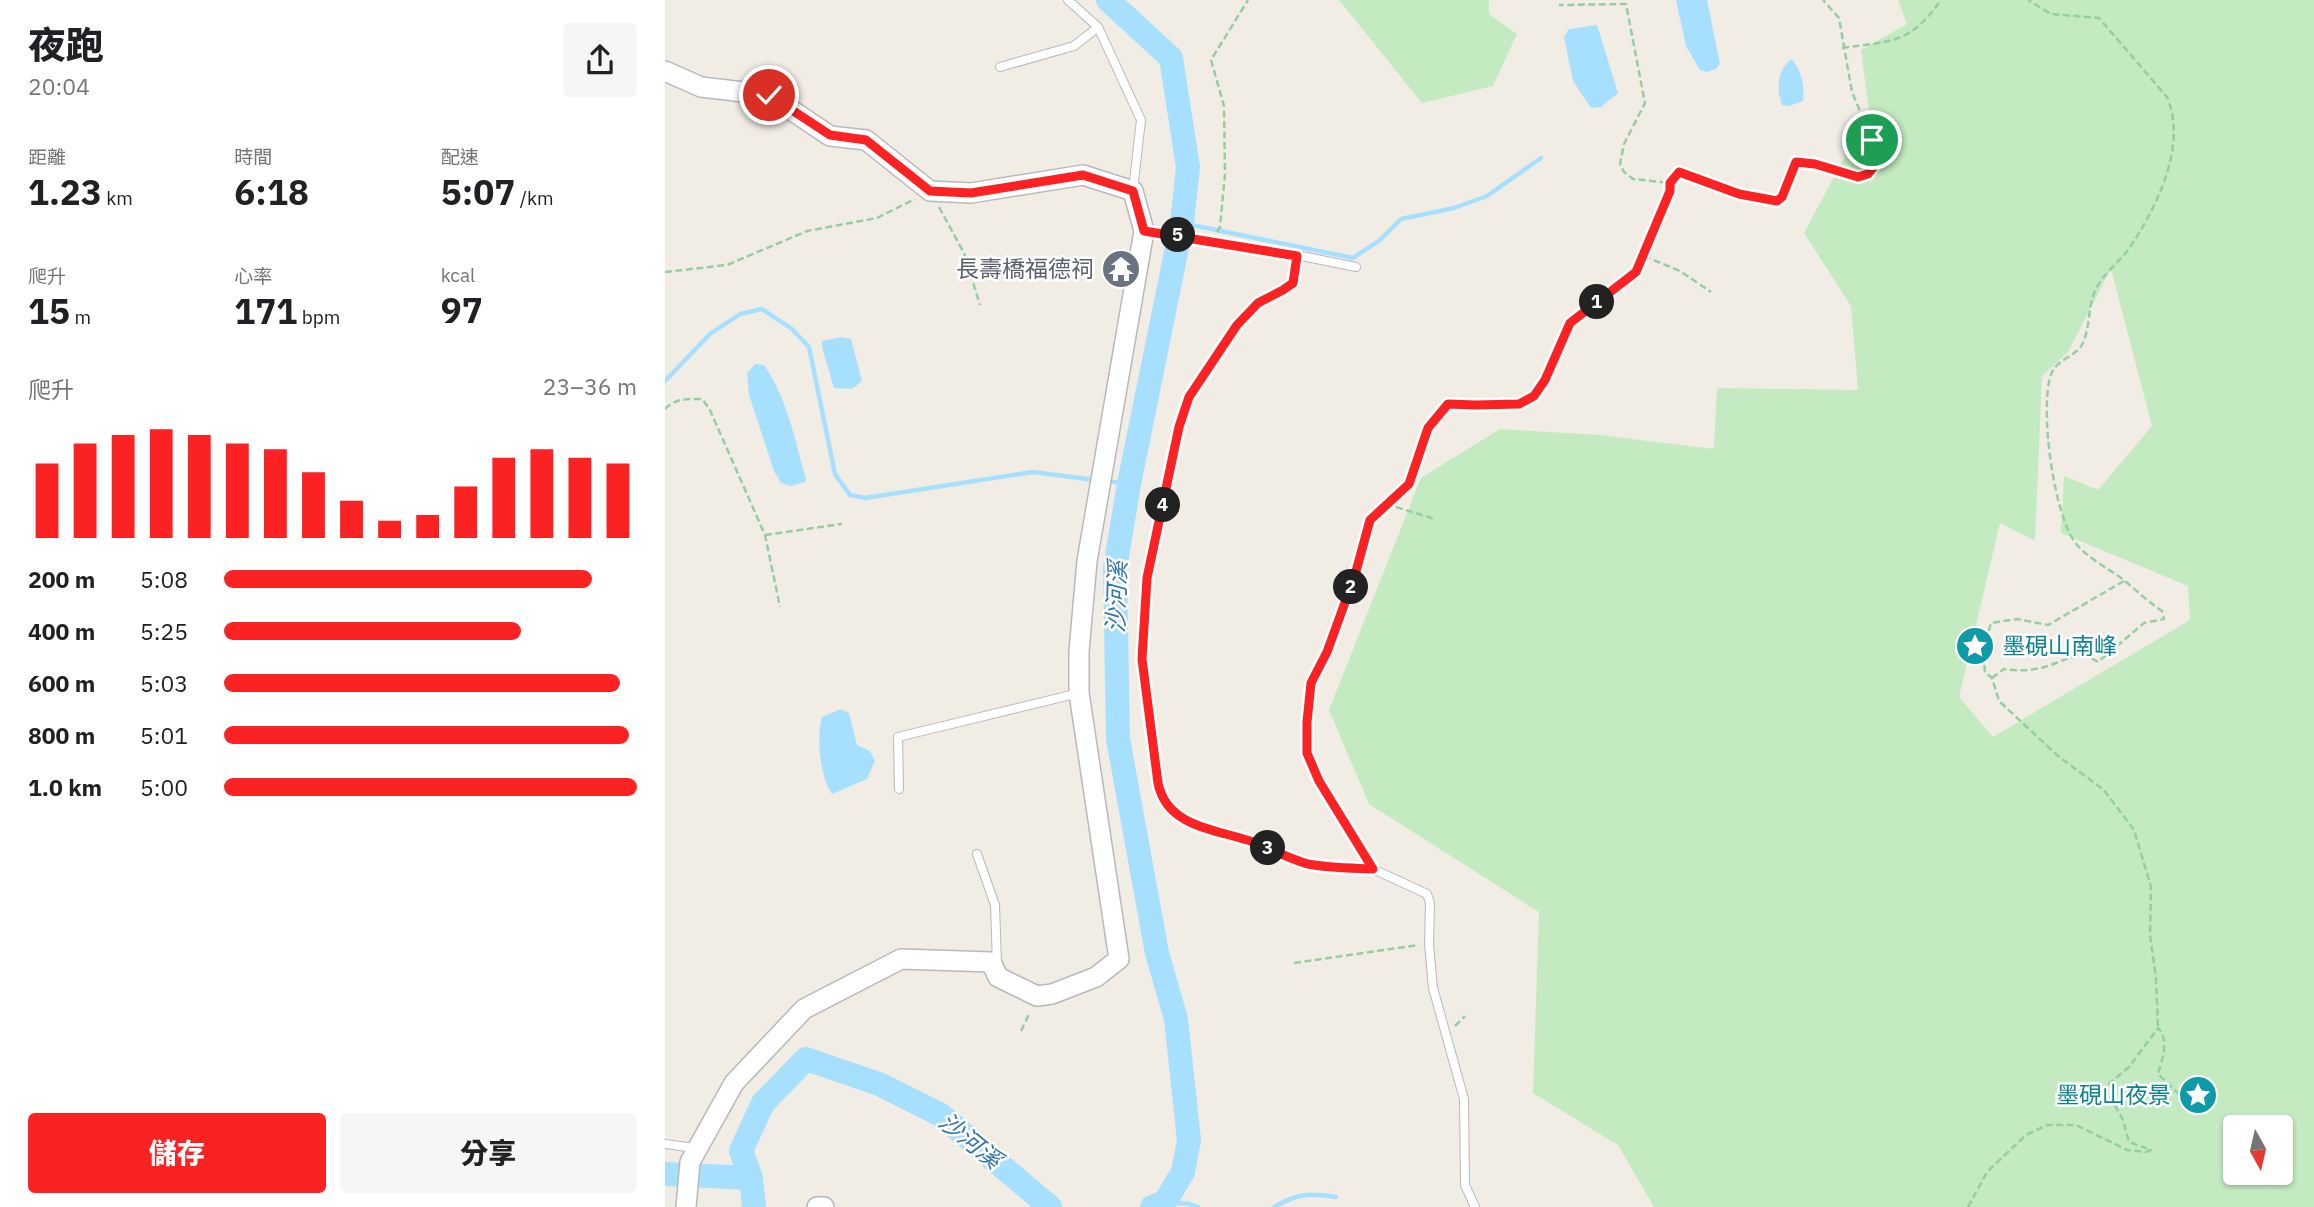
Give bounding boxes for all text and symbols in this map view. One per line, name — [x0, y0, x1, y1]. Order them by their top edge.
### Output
text: 夜跑 — [28, 20, 104, 69]
button: share — [563, 23, 637, 97]
pin — [739, 65, 799, 125]
text: 20:04 — [28, 71, 90, 101]
icon: check — [750, 76, 788, 114]
pin — [1842, 110, 1902, 170]
icon: arrive — [1853, 121, 1891, 159]
text: 距離 — [28, 145, 66, 169]
text: 時間 — [234, 145, 272, 169]
text: 配速 — [441, 145, 479, 169]
text: 1.23 — [28, 169, 102, 215]
text: 6:18 — [234, 169, 309, 215]
text: 5:07 — [441, 169, 515, 215]
text: km — [102, 186, 133, 210]
text: /km — [515, 186, 554, 210]
pin: 5 — [1161, 218, 1195, 252]
text: 5 — [1172, 222, 1183, 246]
temple icon: 長壽橋福德祠 — [1100, 248, 1142, 290]
place label: 長壽橋福德祠 — [956, 253, 1094, 283]
text: kcal — [441, 263, 475, 287]
text: 爬升 — [28, 264, 66, 288]
text: 心率 — [234, 264, 272, 288]
pin: 1 — [1579, 284, 1615, 320]
text: 97 — [441, 287, 483, 333]
text: 15 — [28, 288, 70, 334]
text: 171 — [234, 288, 297, 334]
text: 1 — [1591, 289, 1602, 313]
text: m — [70, 305, 91, 329]
text: bpm — [297, 305, 340, 329]
text: 23–36 m — [543, 371, 637, 401]
text: 爬升 — [28, 374, 74, 404]
pin: 4 — [1145, 488, 1181, 522]
text: 4 — [1157, 492, 1168, 516]
water label: 沙河溪 — [1099, 557, 1133, 634]
text: 200 m — [28, 564, 95, 594]
text: 5:08 — [140, 564, 188, 594]
pin: 2 — [1333, 570, 1369, 604]
text: 2 — [1345, 574, 1356, 598]
text: 400 m — [28, 616, 95, 646]
text: 5:25 — [140, 616, 188, 646]
place icon: 墨硯山南峰 — [1954, 625, 1996, 667]
place label: 墨硯山南峰 — [2002, 630, 2117, 660]
text: 600 m — [28, 668, 95, 698]
text: 5:03 — [140, 668, 188, 698]
text: 800 m — [28, 720, 95, 750]
text: 5:01 — [140, 720, 188, 750]
text: 1.0 km — [28, 772, 102, 802]
text: 5:00 — [140, 772, 188, 802]
pin: 3 — [1251, 830, 1285, 866]
text: 3 — [1262, 835, 1273, 859]
place icon: 墨硯山夜景 — [2177, 1074, 2219, 1116]
place label: 墨硯山夜景 — [2056, 1079, 2171, 1109]
water label: 沙河溪 — [933, 1105, 1011, 1177]
button: 儲存 — [28, 1113, 326, 1193]
button: 分享 — [340, 1113, 637, 1193]
north arrow — [2223, 1115, 2293, 1185]
map controls — [2223, 1115, 2293, 1185]

